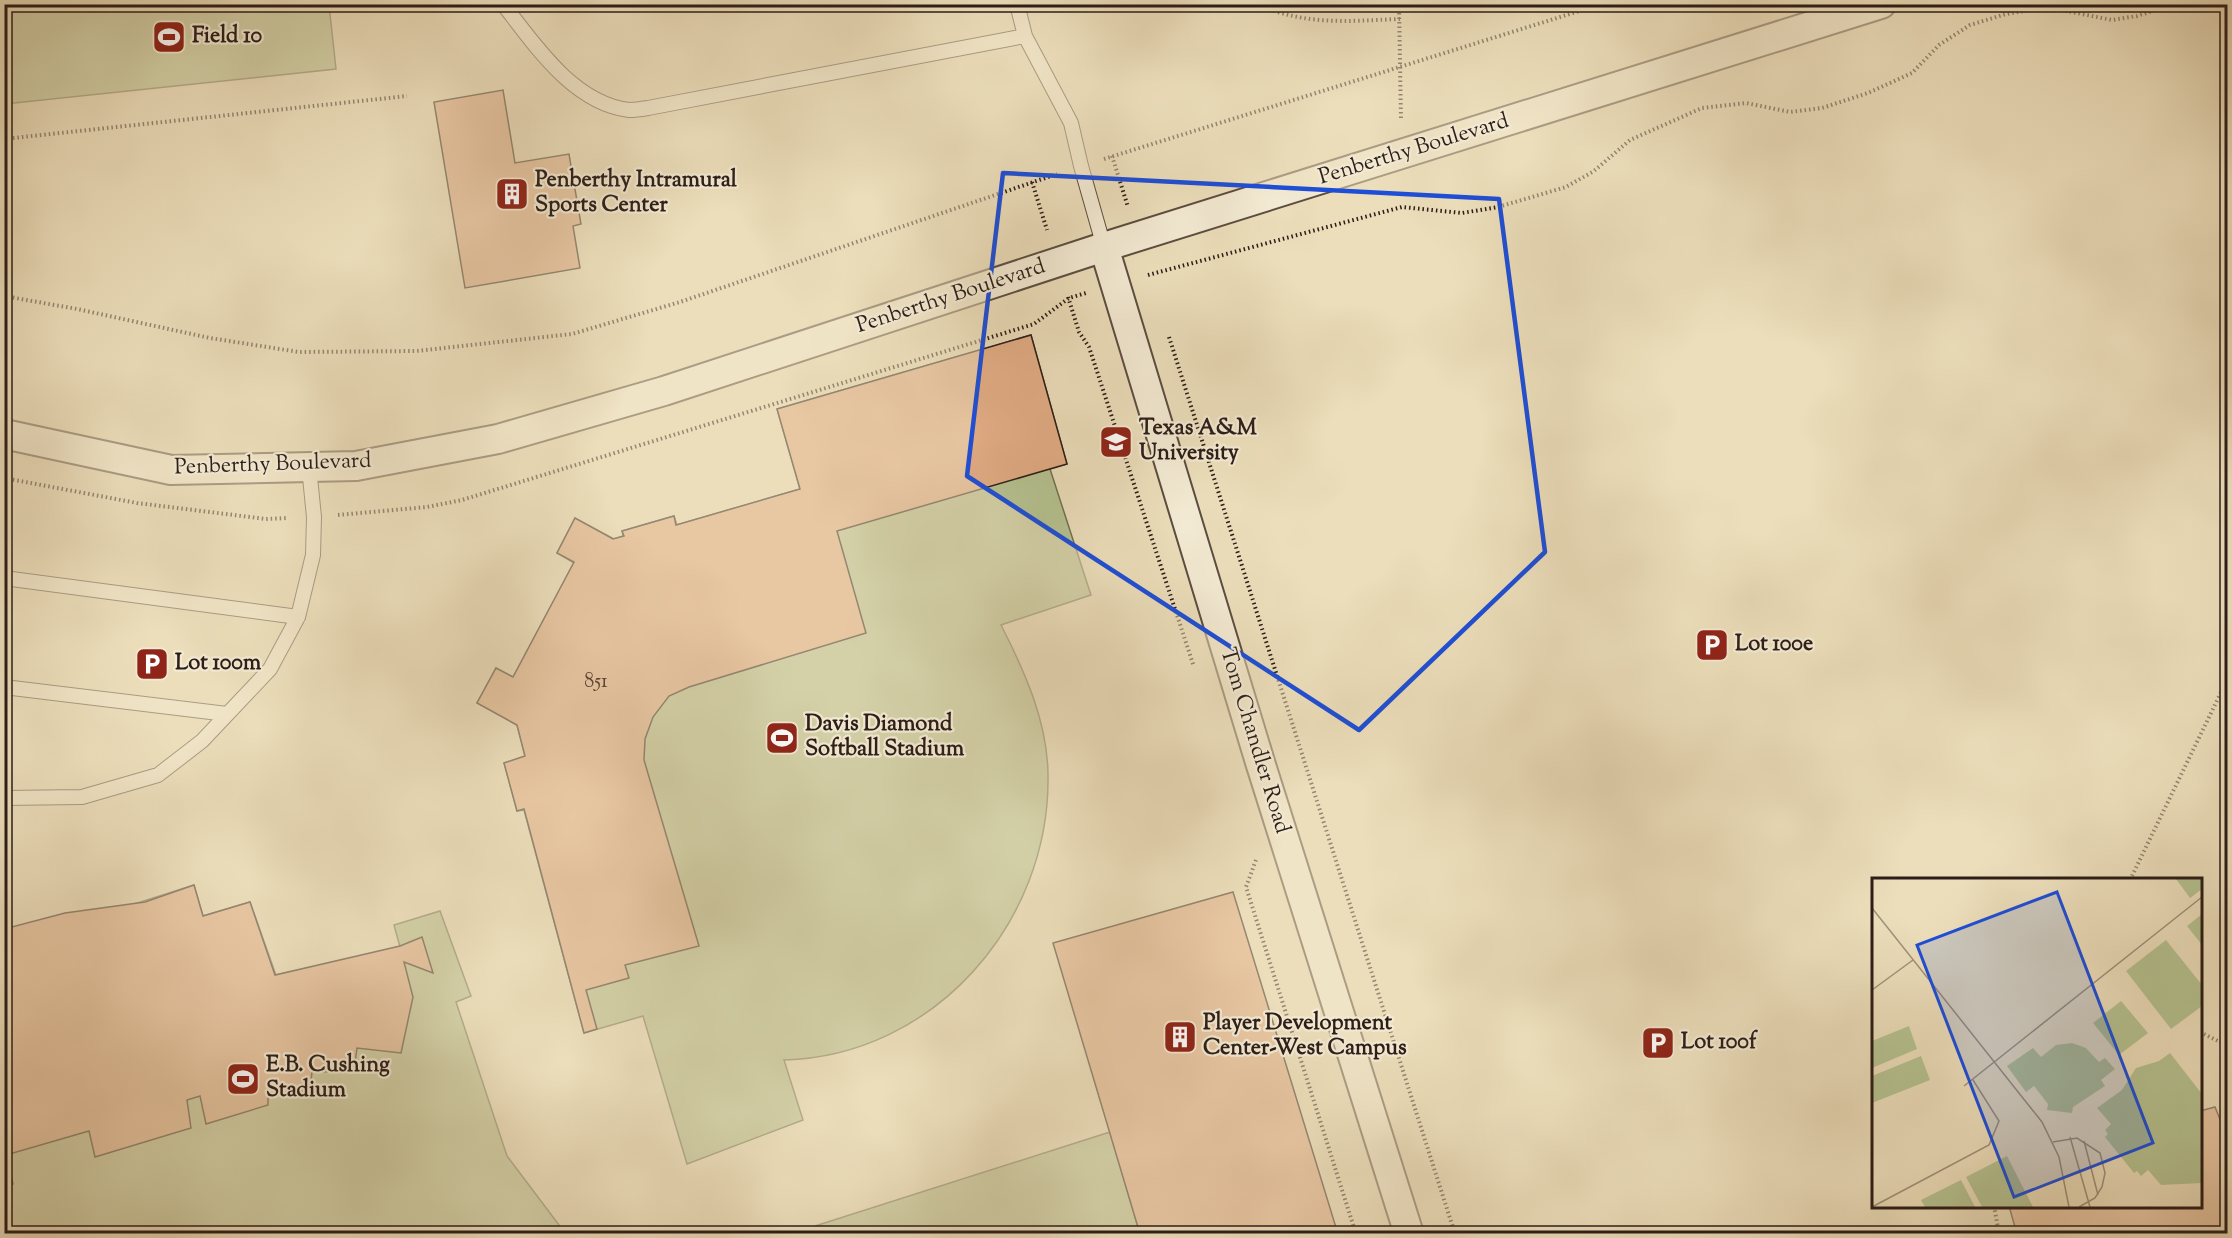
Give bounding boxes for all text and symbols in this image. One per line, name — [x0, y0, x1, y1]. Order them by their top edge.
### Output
sports icon: Field 10 — [151, 19, 187, 55]
place label: Field 10 — [192, 21, 262, 53]
street label: Penberthy Boulevard — [1315, 106, 1513, 194]
place label: Penberthy Intramural Sports Center — [535, 165, 738, 222]
building icon: Penberthy Intramural Sports Center — [494, 176, 530, 212]
street label: Penberthy Boulevard — [852, 251, 1050, 343]
place label: Texas A&M University — [1139, 413, 1257, 470]
school or university icon: Texas A&M University — [1098, 424, 1134, 460]
street label: Penberthy Boulevard — [174, 446, 372, 484]
parking icon: Lot 100e — [1694, 627, 1730, 663]
place label: Lot 100e — [1735, 629, 1813, 661]
street label: Tom Chandler Road — [1210, 644, 1298, 838]
parking icon: Lot 100m — [134, 646, 170, 682]
place label: Lot 100m — [175, 648, 262, 680]
house number: 851 — [584, 668, 608, 697]
place label: Davis Diamond Softball Stadium — [805, 709, 965, 766]
sports icon: Davis Diamond Softball Stadium — [764, 720, 800, 756]
inset map — [1872, 878, 2202, 1208]
place label: Player Development Center-West Campus — [1203, 1008, 1407, 1065]
building icon: Player Development Center-West Campus — [1162, 1019, 1198, 1055]
parking icon: Lot 100f — [1640, 1025, 1676, 1061]
place label: Lot 100f — [1681, 1027, 1758, 1059]
place label: E.B. Cushing Stadium — [266, 1050, 390, 1107]
sports icon: E.B. Cushing Stadium — [225, 1061, 261, 1097]

